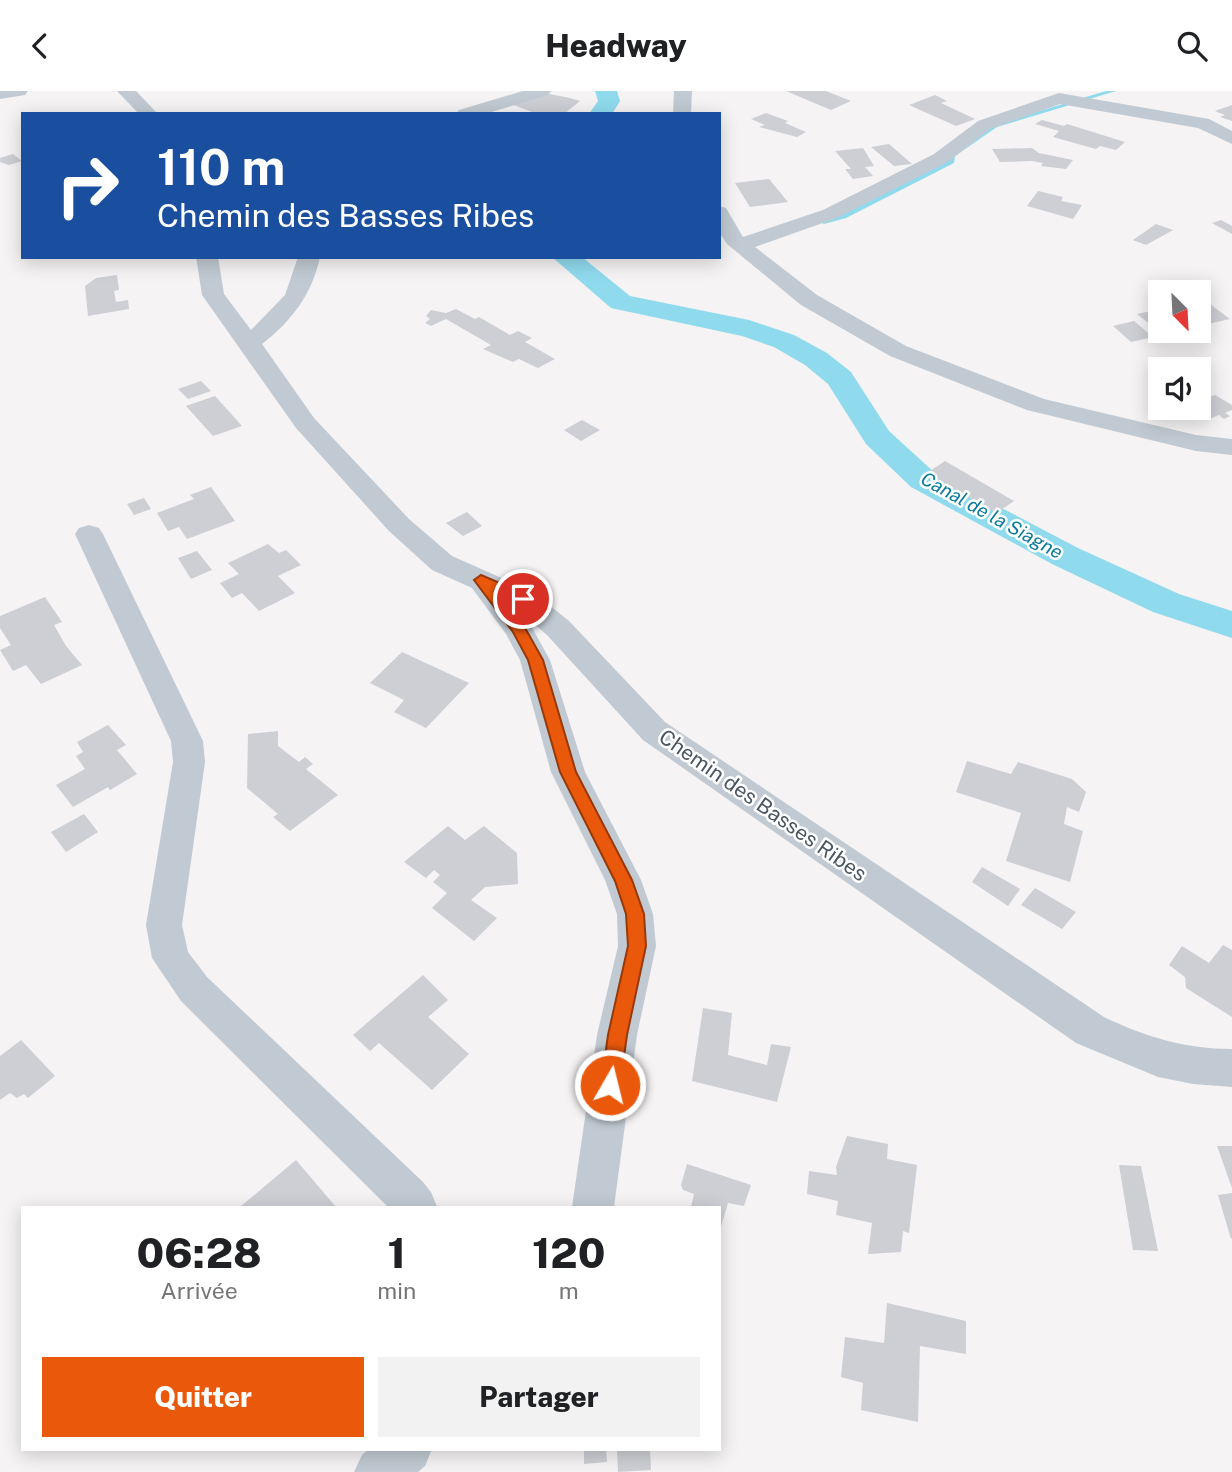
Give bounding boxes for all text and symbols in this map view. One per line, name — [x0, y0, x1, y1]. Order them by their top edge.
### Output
icon: back — [21, 27, 59, 65]
text: Headway — [545, 27, 687, 64]
icon: search — [1173, 27, 1211, 65]
text: 110 m — [157, 138, 285, 196]
icon: right — [42, 140, 133, 231]
text: Chemin des Basses Ribes — [157, 197, 534, 234]
north arrow — [1148, 280, 1211, 343]
map controls — [1148, 280, 1211, 420]
button: sound — [1148, 357, 1211, 420]
water label: Canal de la Siagne — [917, 467, 1067, 563]
pin — [493, 569, 553, 629]
icon: arrive — [504, 580, 542, 618]
street label: Chemin des Basses Ribes — [654, 724, 872, 886]
position arrow — [573, 1048, 647, 1122]
text: 06:28 — [137, 1228, 262, 1277]
text: 1 — [388, 1228, 406, 1277]
text: 120 — [532, 1228, 605, 1277]
text: Arrivée — [160, 1277, 238, 1304]
text: min — [377, 1277, 416, 1304]
text: m — [559, 1277, 579, 1304]
button: Quitter — [42, 1357, 364, 1437]
button: Partager — [378, 1357, 700, 1437]

